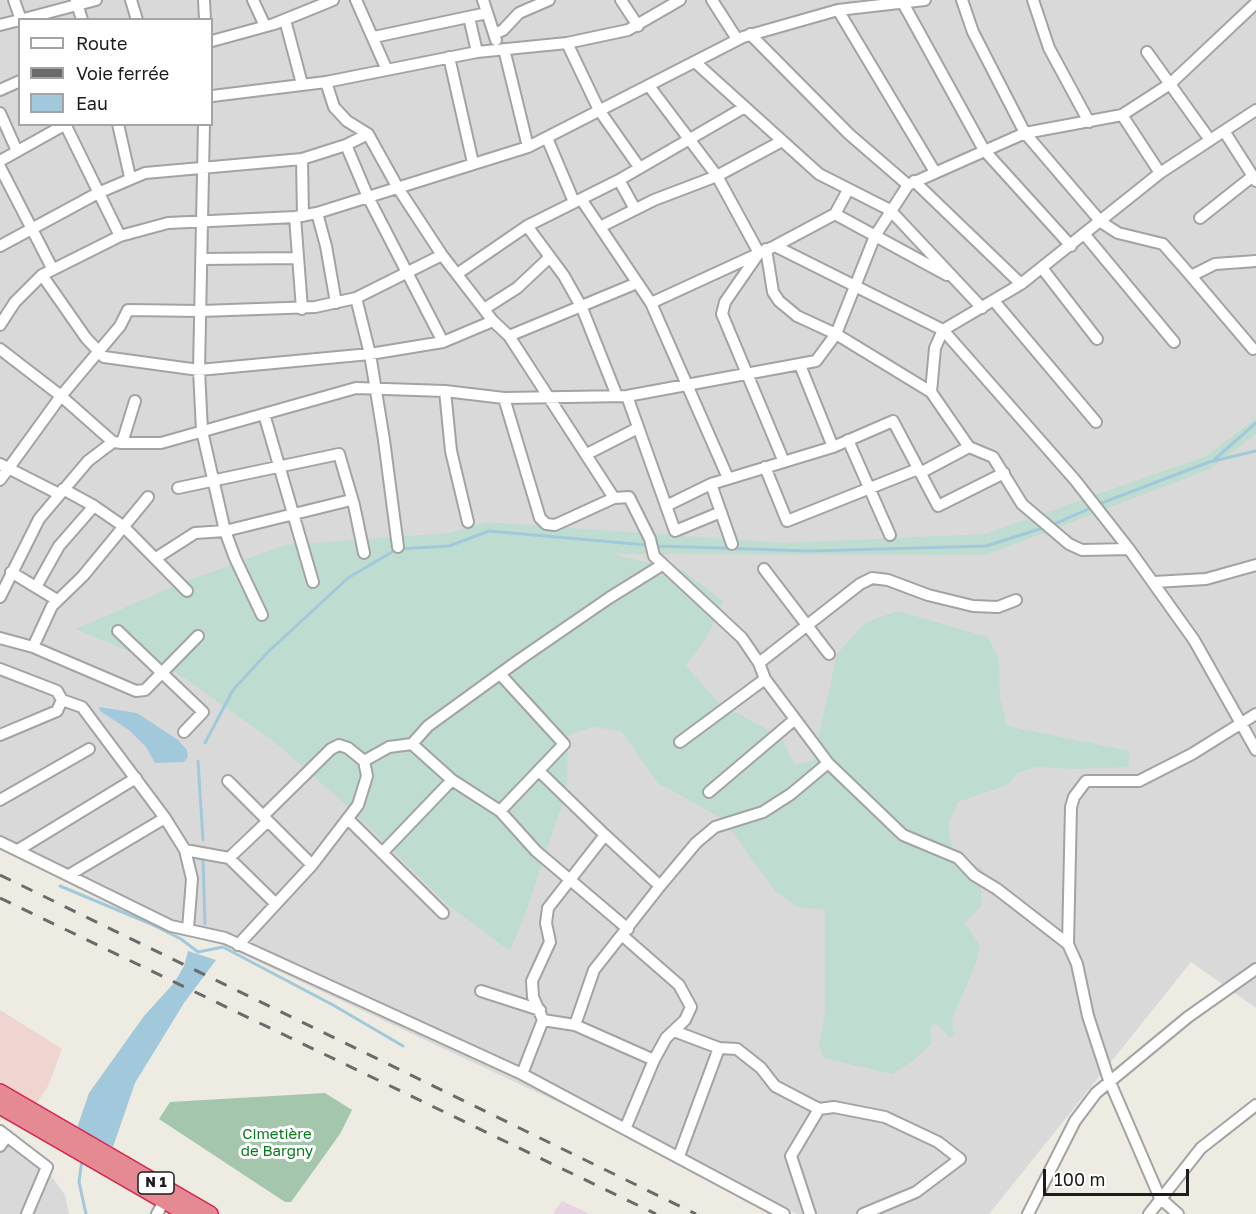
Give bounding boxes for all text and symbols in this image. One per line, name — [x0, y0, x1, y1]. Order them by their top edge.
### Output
legend — [18, 18, 213, 126]
text: Route — [76, 32, 127, 54]
text: Voie ferrée — [76, 62, 169, 84]
text: Eau — [76, 92, 108, 114]
park label: Cimetière de Bargny — [241, 1125, 313, 1160]
scale bar — [1046, 1157, 1192, 1195]
text: 100 m — [1054, 1168, 1105, 1190]
road number: N 1 — [138, 1172, 174, 1194]

